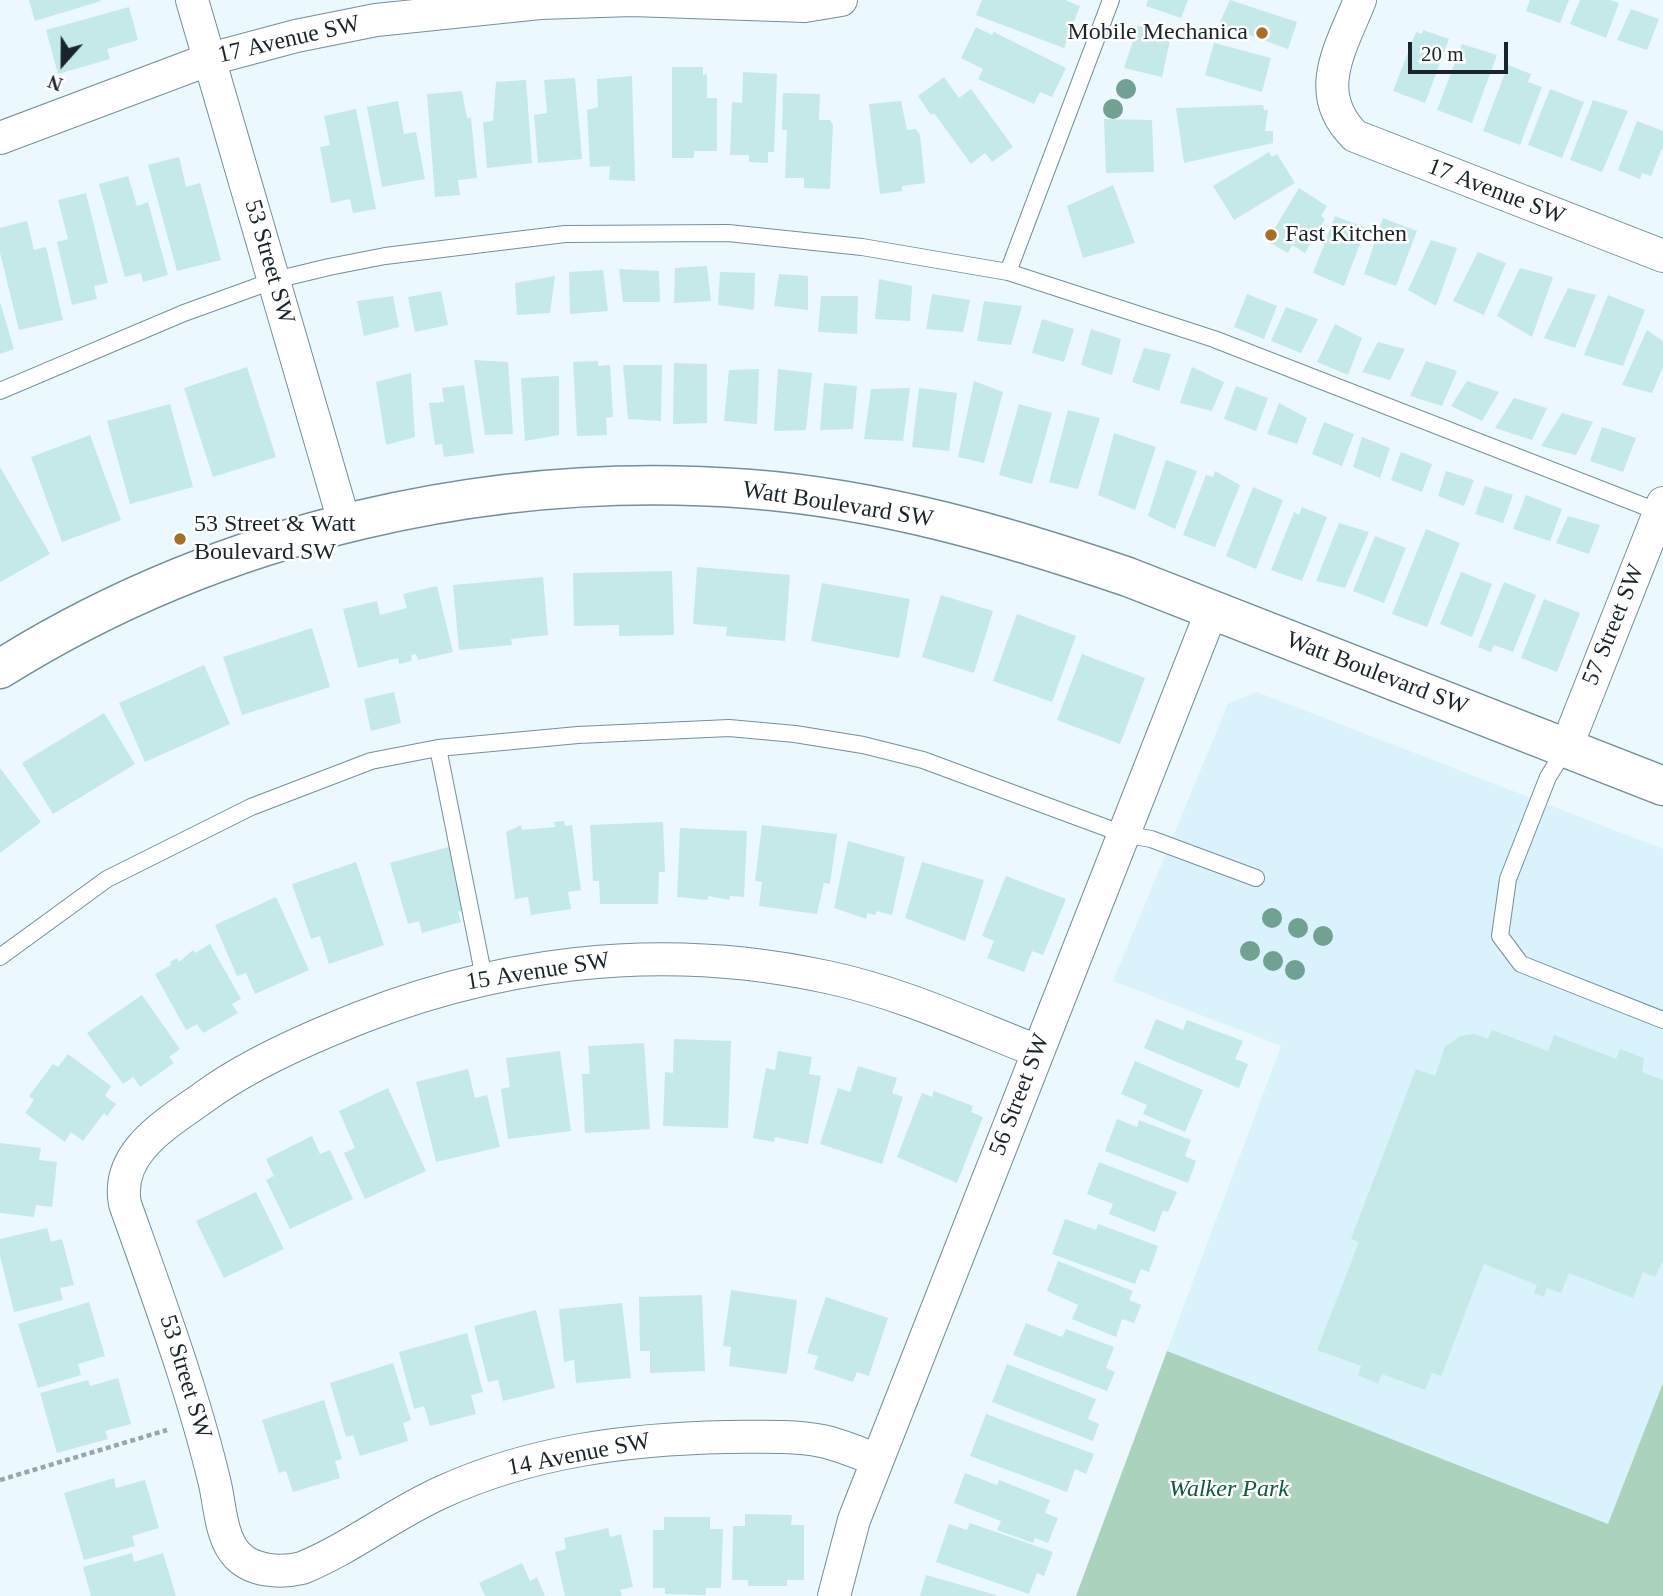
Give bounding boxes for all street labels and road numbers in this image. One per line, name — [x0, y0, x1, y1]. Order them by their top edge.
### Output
street label: 17 Avenue SW — [215, 10, 363, 70]
street label: 17 Avenue SW — [1423, 153, 1569, 231]
street label: 53 Street SW — [238, 197, 300, 327]
street label: Watt Boulevard SW — [741, 476, 935, 534]
street label: 57 Street SW — [1577, 560, 1651, 690]
street label: Watt Boulevard SW — [1282, 626, 1472, 722]
street label: 15 Avenue SW — [464, 946, 612, 998]
street label: 56 Street SW — [984, 1030, 1056, 1160]
street label: 53 Street SW — [153, 1312, 217, 1442]
street label: 14 Avenue SW — [505, 1427, 653, 1483]

